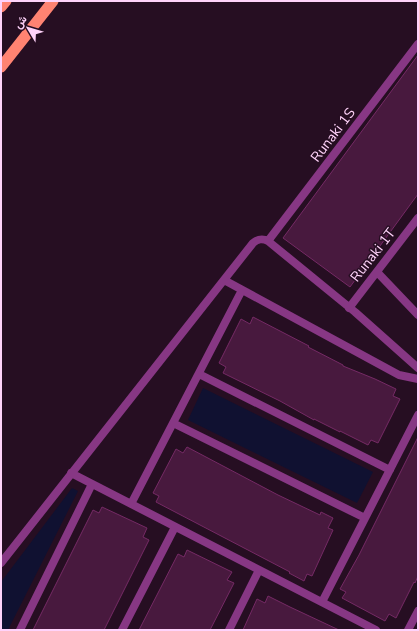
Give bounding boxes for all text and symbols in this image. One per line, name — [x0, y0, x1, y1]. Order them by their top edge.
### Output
north arrow — [8, 8, 48, 48]
text: ش — [11, 12, 30, 32]
street label: Runaki 1S — [306, 104, 360, 166]
street label: Runaki 1T — [346, 224, 400, 286]

